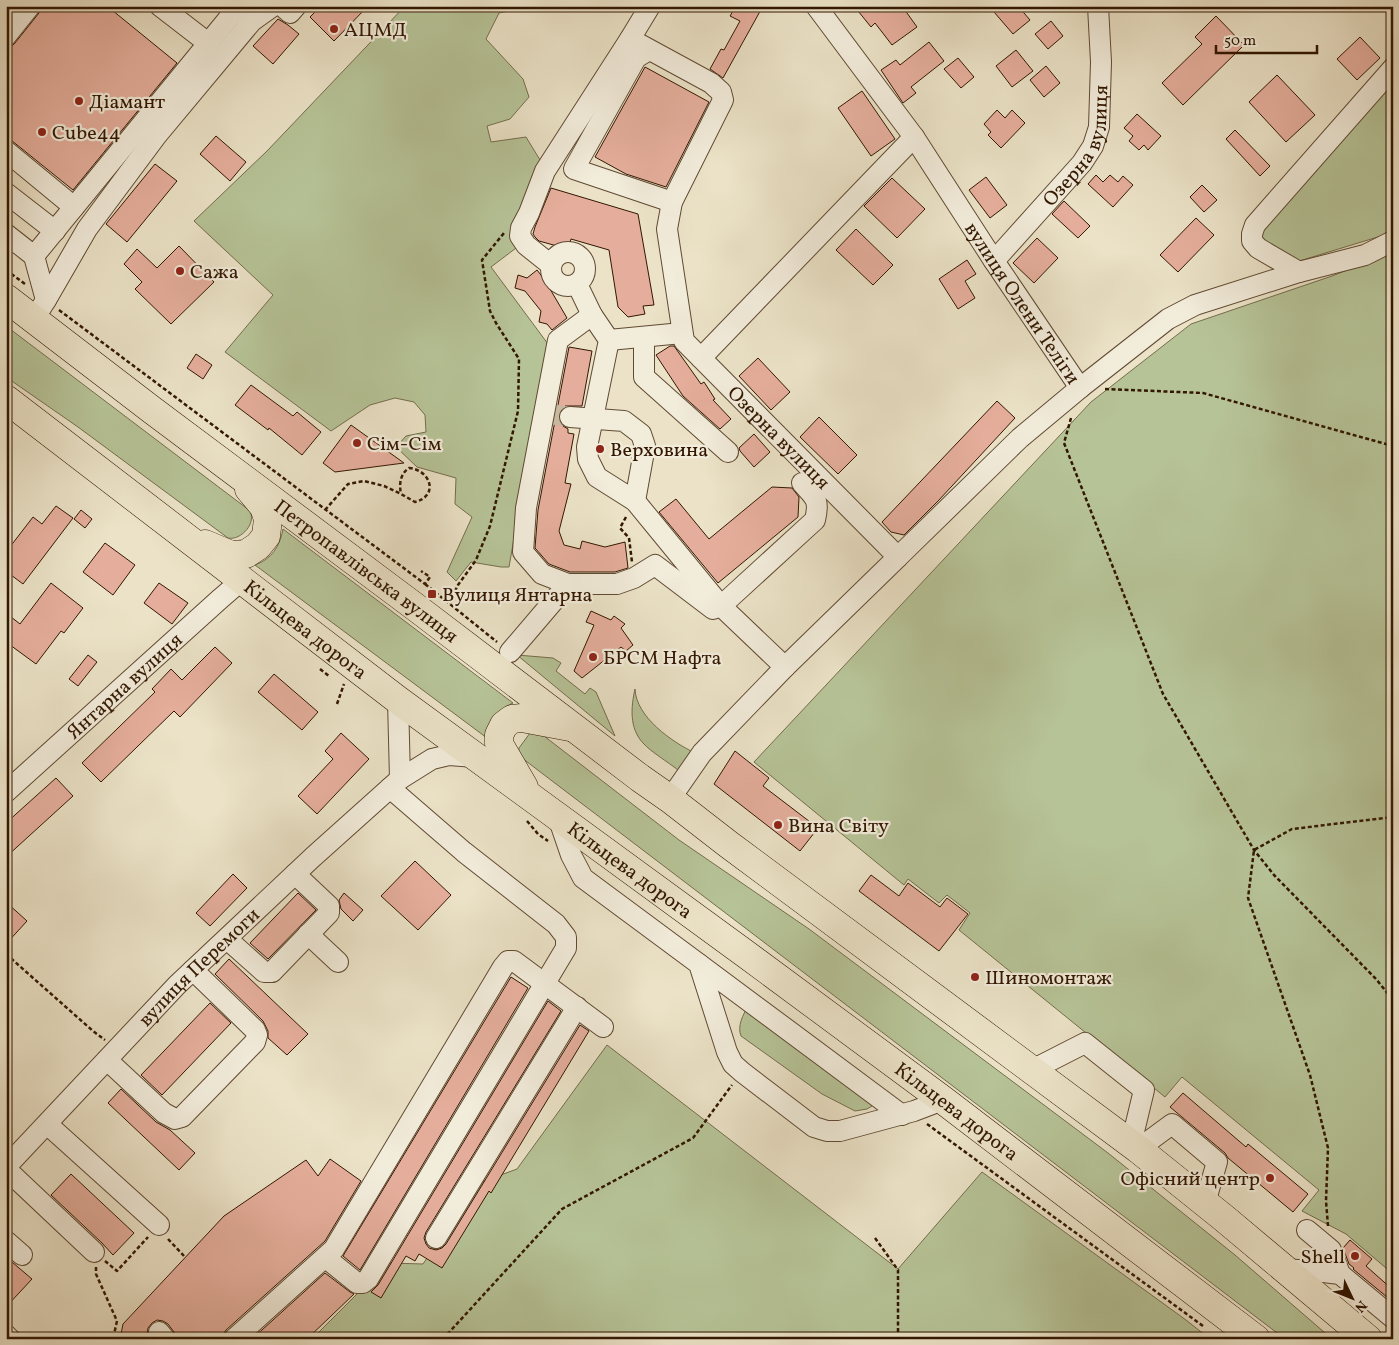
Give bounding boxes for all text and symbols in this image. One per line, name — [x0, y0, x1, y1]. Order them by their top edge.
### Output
place label: АЦМД — [344, 17, 407, 45]
scale bar — [1216, 22, 1318, 54]
marker: АЦМД — [328, 23, 340, 35]
text: 50 m — [1224, 31, 1256, 52]
street label: Озерна вулиця — [1037, 85, 1116, 214]
place label: Діамант — [89, 89, 165, 117]
marker: Діамант — [73, 95, 85, 107]
place label: Cube44 — [52, 120, 121, 148]
marker: Cube44 — [36, 126, 48, 138]
street label: вулиця Олени Теліги — [957, 217, 1086, 391]
place label: Сажа — [190, 259, 239, 287]
marker: Сажа — [174, 265, 186, 277]
street label: Озерна вулиця — [720, 380, 836, 497]
place label: Сім-Сім — [367, 431, 442, 459]
marker: Сім-Сім — [351, 437, 363, 449]
place label: Верховина — [610, 437, 708, 465]
marker: Верховина — [594, 443, 606, 455]
street label: Петропавлівська вулиця — [267, 494, 463, 651]
street label: Кільцева дорога — [237, 574, 372, 687]
place label: Вулиця Янтарна — [442, 582, 593, 610]
marker: Вулиця Янтарна — [426, 588, 438, 600]
street label: Янтарна вулиця — [61, 627, 190, 747]
place label: БРСМ Нафта — [603, 645, 722, 673]
marker: БРСМ Нафта — [587, 651, 599, 663]
place label: Вина Світу — [788, 813, 889, 841]
street label: Кільцева дорога — [561, 816, 698, 927]
marker: Вина Світу — [772, 819, 784, 831]
street label: вулиця Перемоги — [133, 902, 267, 1034]
place label: Шиномонтаж — [985, 965, 1112, 993]
marker: Шиномонтаж — [969, 971, 981, 983]
street label: Кільцева дорога — [888, 1057, 1024, 1169]
place label: Офісний центр — [1120, 1166, 1260, 1194]
marker: Офісний центр — [1264, 1172, 1276, 1184]
place label: Shell — [1301, 1244, 1345, 1272]
marker: Shell — [1349, 1250, 1361, 1262]
north arrow — [1326, 1272, 1376, 1322]
text: N — [1350, 1296, 1371, 1316]

